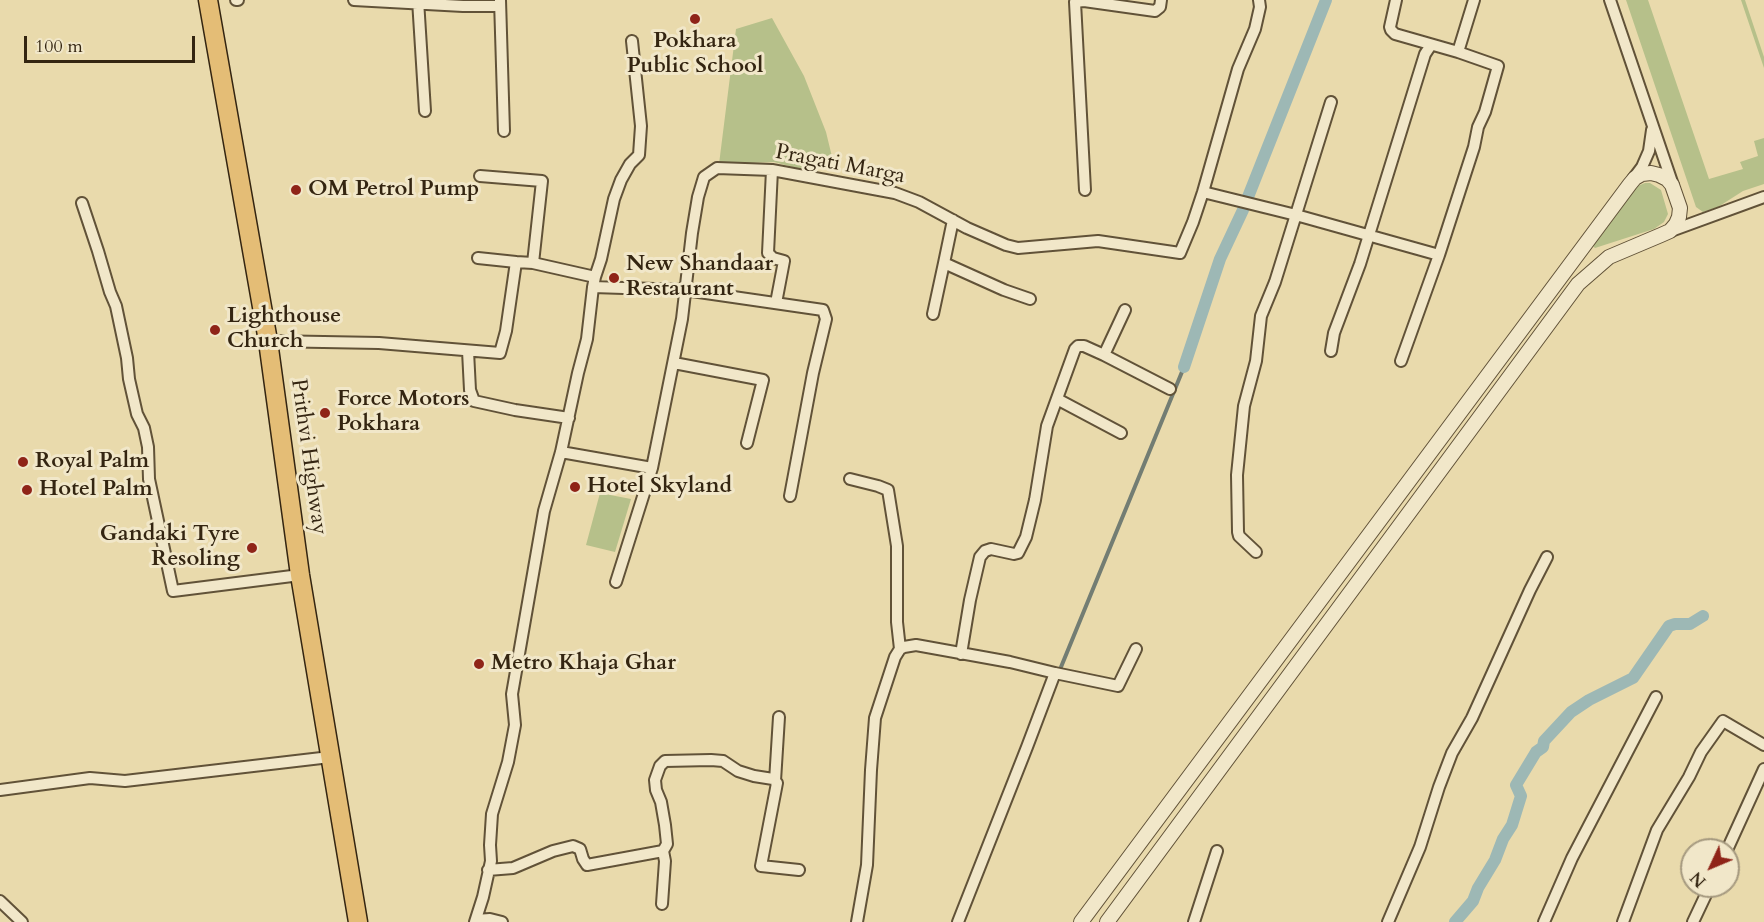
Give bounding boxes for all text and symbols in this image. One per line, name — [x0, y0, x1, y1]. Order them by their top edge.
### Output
marker: Pokhara Public School — [688, 12, 702, 26]
scale bar — [27, 24, 198, 62]
place label: Pokhara Public School — [627, 29, 763, 80]
text: 100 m — [35, 34, 83, 59]
street label: Pragati Marga — [773, 139, 907, 191]
place label: OM Petrol Pump — [308, 177, 479, 203]
marker: OM Petrol Pump — [289, 183, 303, 197]
place label: New Shandaar Restaurant — [626, 252, 773, 304]
marker: New Shandaar Restaurant — [607, 271, 621, 285]
place label: Lighthouse Church — [227, 304, 341, 356]
marker: Lighthouse Church — [208, 323, 222, 337]
street label: Prithvi Highway — [284, 377, 332, 537]
place label: Force Motors Pokhara — [337, 387, 469, 439]
marker: Force Motors Pokhara — [318, 406, 332, 420]
place label: Royal Palm — [35, 449, 149, 475]
marker: Royal Palm — [16, 455, 30, 469]
place label: Hotel Skyland — [587, 474, 732, 500]
place label: Hotel Palm — [39, 477, 153, 503]
marker: Hotel Skyland — [568, 480, 582, 494]
marker: Hotel Palm — [20, 483, 34, 497]
place label: Gandaki Tyre Resoling — [100, 522, 240, 574]
marker: Gandaki Tyre Resoling — [245, 541, 259, 555]
place label: Metro Khaja Ghar — [491, 651, 676, 677]
marker: Metro Khaja Ghar — [472, 657, 486, 671]
north arrow — [1680, 838, 1740, 898]
text: N — [1686, 866, 1711, 892]

